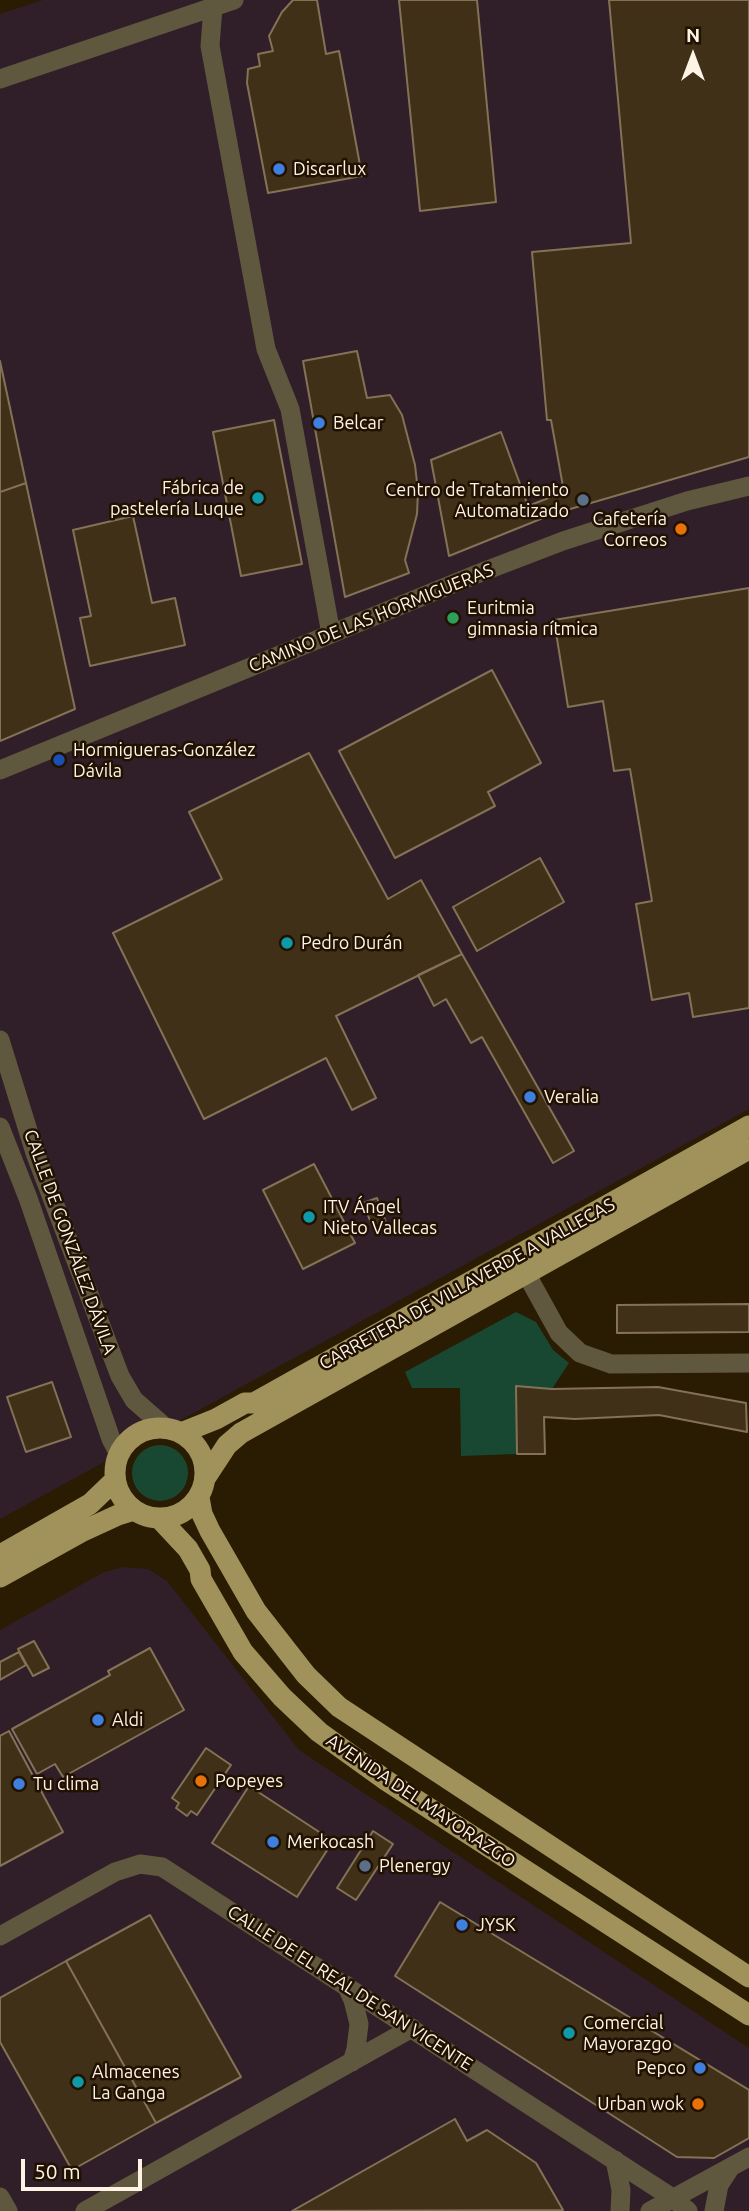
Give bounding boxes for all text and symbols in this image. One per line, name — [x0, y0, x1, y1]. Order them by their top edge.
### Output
north arrow — [658, 21, 728, 91]
text: N — [686, 24, 700, 46]
place label: Discarlux — [293, 158, 366, 180]
marker: Discarlux — [271, 161, 287, 177]
place label: Belcar — [333, 412, 383, 434]
marker: Belcar — [311, 415, 327, 431]
place label: Fábrica de pastelería Luque — [110, 477, 244, 520]
place label: Centro de Tratamiento Automatizado — [385, 479, 569, 522]
marker: Fábrica de pastelería Luque — [250, 490, 266, 506]
marker: Centro de Tratamiento Automatizado — [575, 492, 591, 508]
place label: Cafetería Correos — [592, 508, 667, 550]
marker: Cafetería Correos — [673, 521, 689, 537]
street label: CAMINO DE LAS HORMIGUERAS — [246, 559, 496, 677]
place label: Euritmia gimnasia rítmica — [467, 597, 598, 640]
marker: Euritmia gimnasia rítmica — [445, 610, 461, 626]
place label: Hormigueras-González Dávila — [73, 739, 256, 782]
marker: Hormigueras-González Dávila — [51, 752, 67, 768]
place label: Pedro Durán — [301, 932, 403, 954]
marker: Pedro Durán — [279, 935, 295, 951]
place label: Veralia — [544, 1086, 599, 1108]
marker: Veralia — [522, 1089, 538, 1105]
street label: CALLE DE GONZÁLEZ DÁVILA — [19, 1127, 121, 1357]
street label: CARRETERA DE VILLAVERDE A VALLECAS — [315, 1193, 619, 1375]
place label: ITV Ángel Nieto Vallecas — [323, 1196, 437, 1238]
marker: ITV Ángel Nieto Vallecas — [301, 1209, 317, 1225]
place label: Aldi — [112, 1709, 143, 1731]
marker: Aldi — [90, 1712, 106, 1728]
street label: AVENIDA DEL MAYORAZGO — [322, 1730, 520, 1872]
place label: Popeyes — [215, 1770, 283, 1792]
place label: Tu clima — [33, 1773, 99, 1795]
marker: Popeyes — [193, 1773, 209, 1789]
marker: Tu clima — [11, 1776, 27, 1792]
place label: Merkocash — [287, 1831, 374, 1853]
marker: Merkocash — [265, 1834, 281, 1850]
place label: Plenergy — [379, 1855, 450, 1877]
marker: Plenergy — [357, 1858, 373, 1874]
street label: CALLE DE EL REAL DE SAN VICENTE — [223, 1901, 477, 2075]
place label: JYSK — [476, 1914, 516, 1936]
marker: JYSK — [454, 1917, 470, 1933]
place label: Comercial Mayorazgo — [583, 2012, 672, 2054]
marker: Comercial Mayorazgo — [561, 2025, 577, 2041]
place label: Pepco — [636, 2057, 686, 2079]
marker: Pepco — [692, 2060, 708, 2076]
place label: Almacenes La Ganga — [92, 2061, 179, 2104]
marker: Almacenes La Ganga — [70, 2074, 86, 2090]
place label: Urban wok — [597, 2093, 684, 2115]
marker: Urban wok — [690, 2096, 706, 2112]
scale bar — [24, 2144, 145, 2188]
text: 50 m — [34, 2159, 81, 2183]

